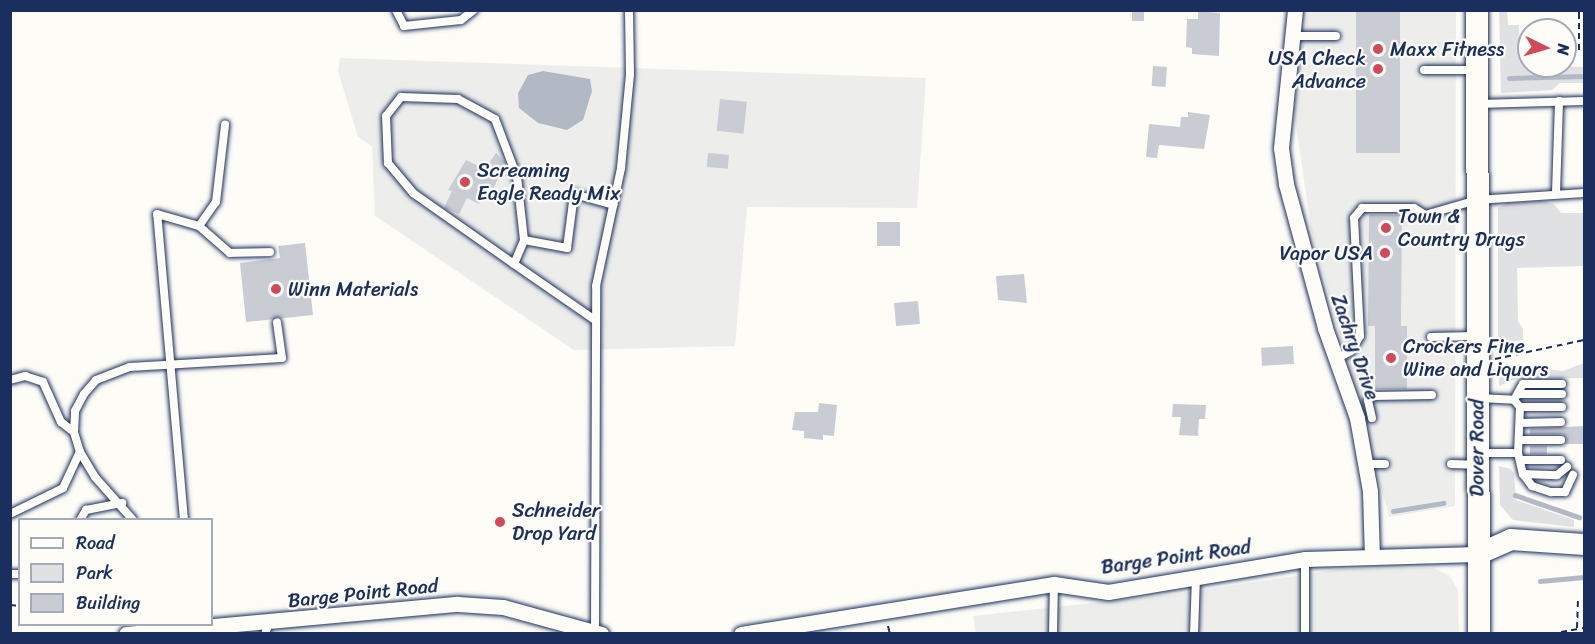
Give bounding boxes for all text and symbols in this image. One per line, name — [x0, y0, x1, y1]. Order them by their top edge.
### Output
north arrow — [1517, 18, 1577, 78]
place label: Maxx Fitness — [1390, 37, 1506, 61]
marker: Maxx Fitness — [1371, 42, 1385, 56]
text: N — [1549, 43, 1578, 56]
place label: USA Check Advance — [1268, 46, 1366, 93]
marker: USA Check Advance — [1371, 62, 1385, 76]
place label: Screaming Eagle Ready Mix — [477, 158, 620, 205]
marker: Screaming Eagle Ready Mix — [458, 175, 472, 189]
place label: Town & Country Drugs — [1398, 204, 1524, 251]
marker: Town & Country Drugs — [1379, 221, 1393, 235]
place label: Vapor USA — [1280, 241, 1373, 265]
marker: Vapor USA — [1378, 246, 1392, 260]
place label: Winn Materials — [288, 277, 420, 301]
marker: Winn Materials — [269, 282, 283, 296]
street label: Zachry Drive — [1326, 291, 1384, 403]
place label: Crockers Fine Wine and Liquors — [1403, 334, 1548, 381]
marker: Crockers Fine Wine and Liquors — [1384, 351, 1398, 365]
street label: Dover Road — [1465, 399, 1489, 497]
place label: Schneider Drop Yard — [512, 498, 600, 545]
marker: Schneider Drop Yard — [493, 515, 507, 529]
legend — [18, 518, 213, 626]
text: Road — [76, 527, 115, 559]
street label: Barge Point Road — [1099, 535, 1253, 579]
text: Park — [76, 557, 113, 589]
street label: Barge Point Road — [286, 573, 440, 613]
text: Building — [76, 587, 140, 619]

